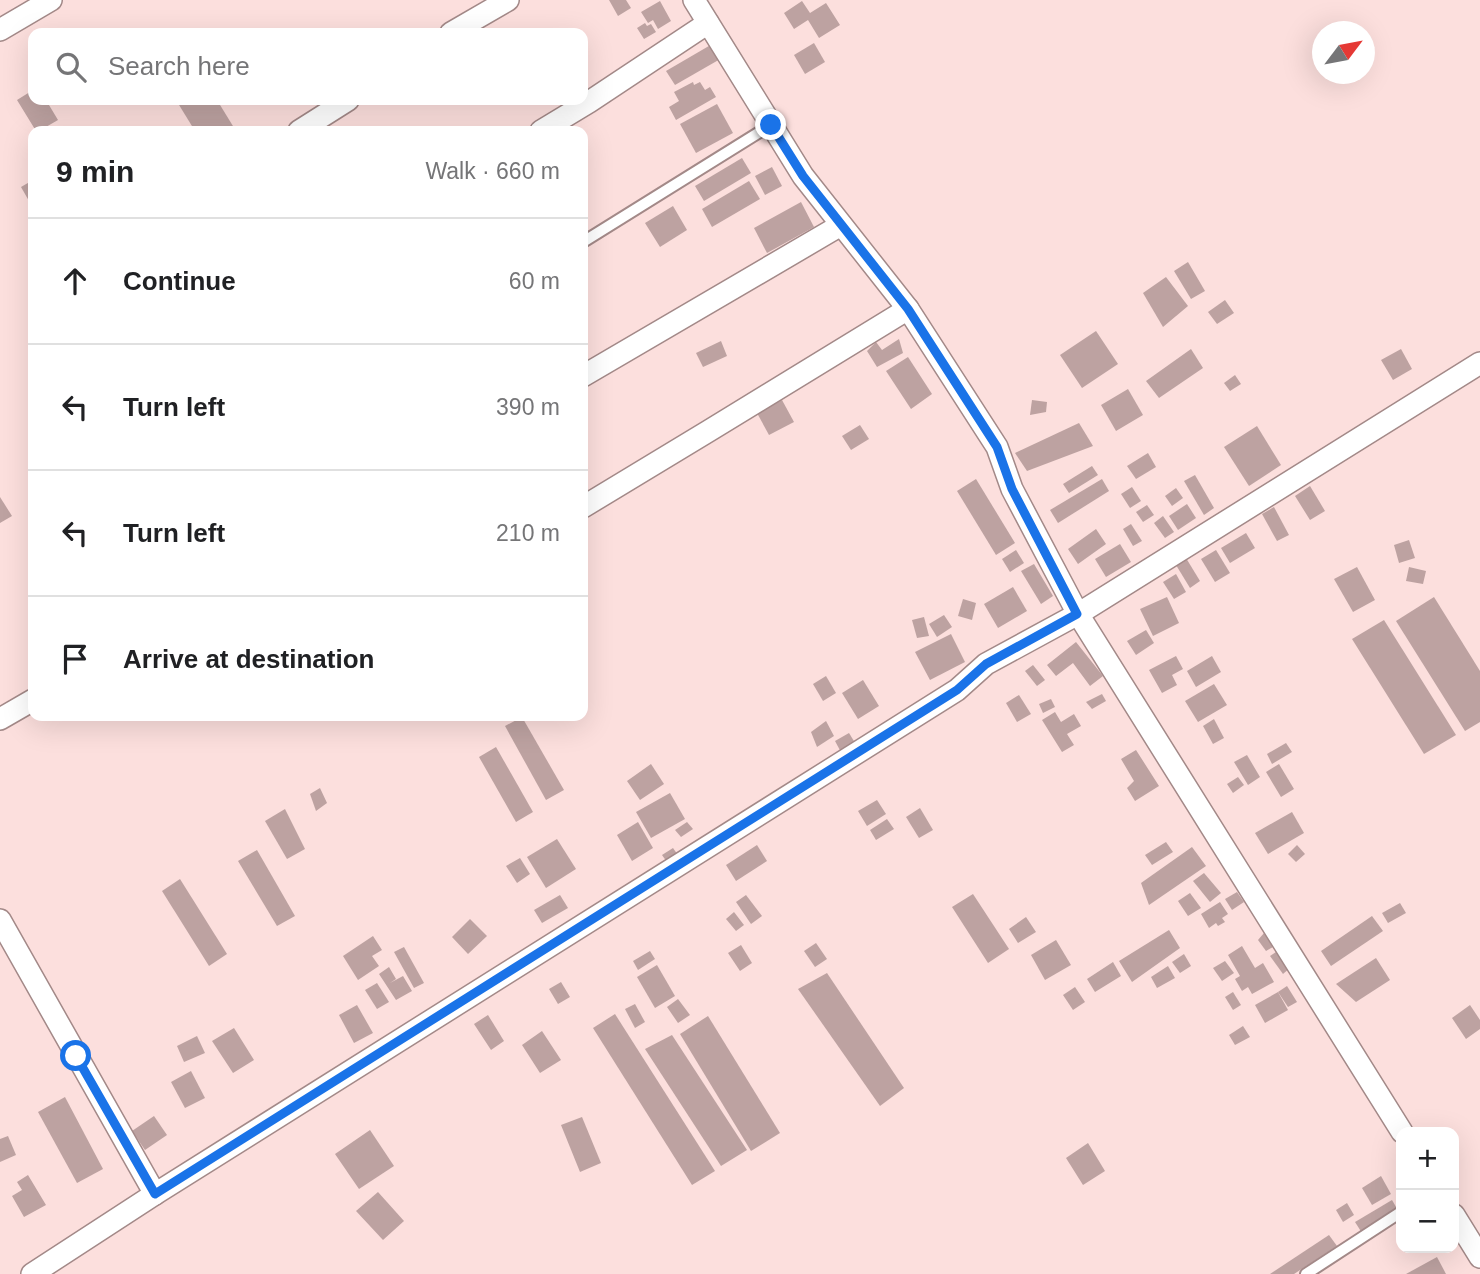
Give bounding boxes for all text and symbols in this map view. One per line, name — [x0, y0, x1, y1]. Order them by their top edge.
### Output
north arrow — [1312, 21, 1375, 84]
search box — [28, 28, 588, 105]
icon: search — [52, 48, 90, 86]
text: Search here — [108, 51, 250, 81]
route end — [755, 109, 786, 140]
text: 9 min — [56, 155, 134, 188]
text: Walk · 660 m — [425, 158, 560, 184]
icon: ahead — [56, 262, 94, 300]
text: Continue — [123, 266, 236, 296]
text: 60 m — [509, 268, 560, 294]
icon: left — [56, 388, 94, 426]
text: Turn left — [123, 392, 225, 422]
text: 390 m — [496, 394, 560, 420]
icon: left — [56, 514, 94, 552]
text: Turn left — [123, 518, 225, 548]
text: 210 m — [496, 520, 560, 546]
icon: arrive — [56, 640, 94, 678]
text: Arrive at destination — [123, 644, 374, 674]
route start — [60, 1040, 91, 1071]
map controls — [1396, 1127, 1459, 1253]
button: + — [1396, 1127, 1459, 1190]
button: − — [1396, 1190, 1459, 1253]

